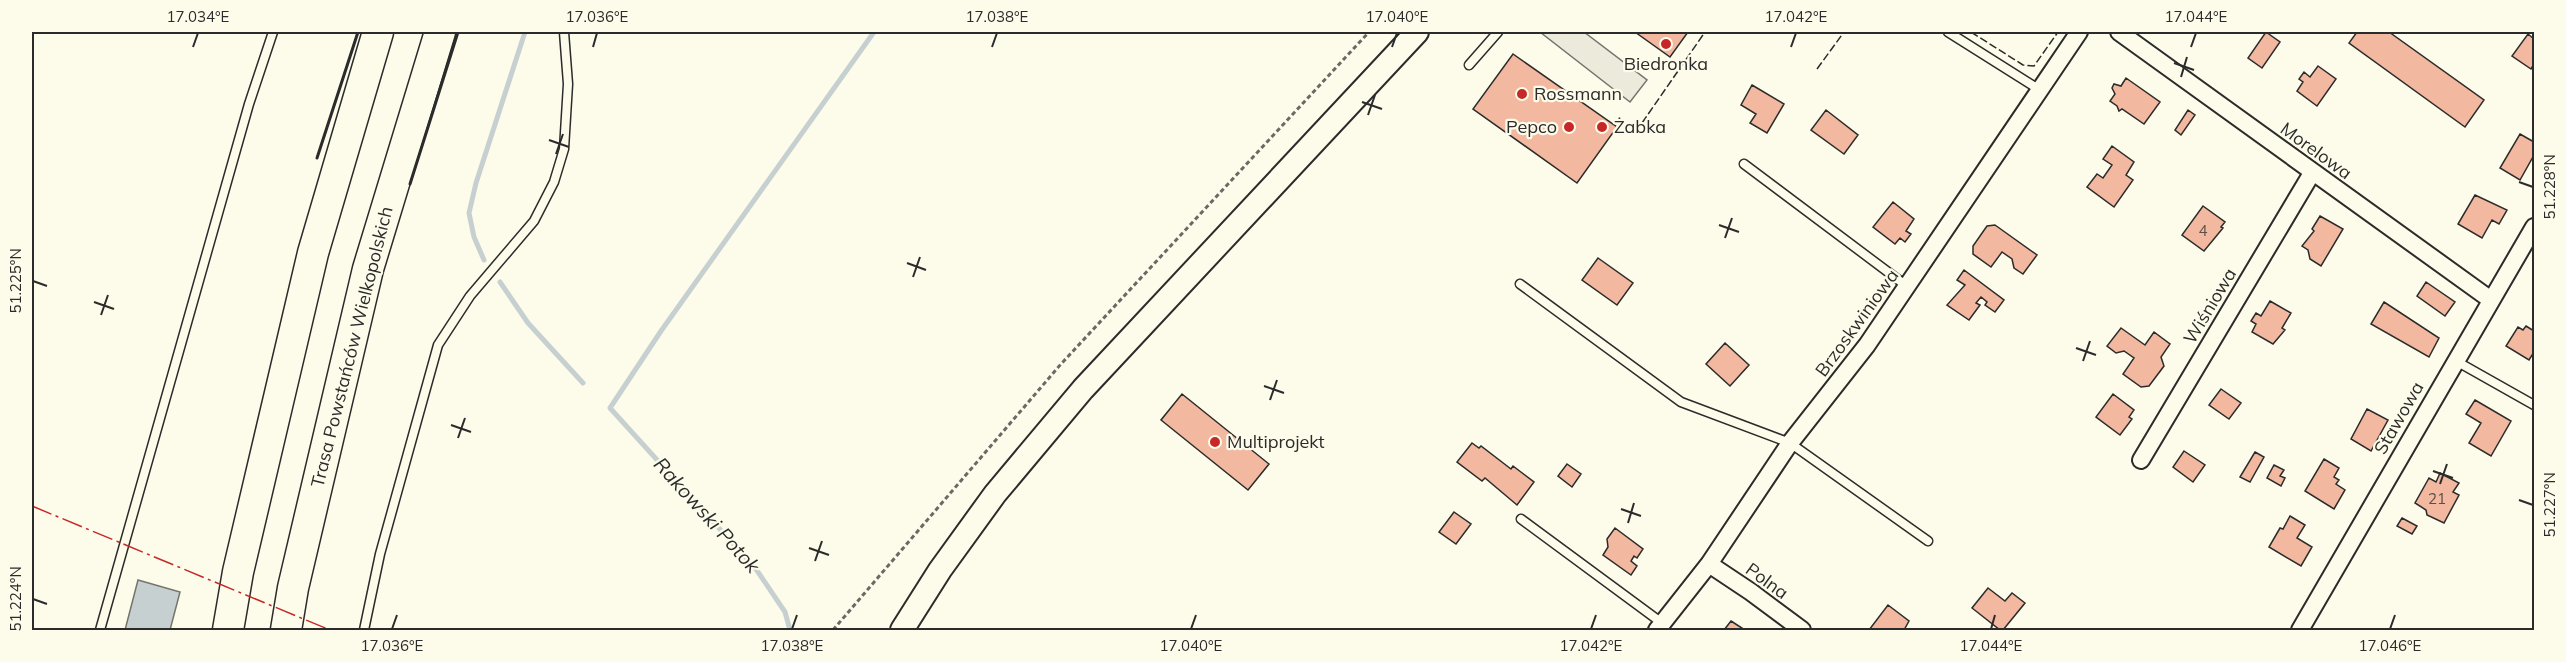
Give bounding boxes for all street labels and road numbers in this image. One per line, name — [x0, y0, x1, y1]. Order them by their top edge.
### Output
street label: Morelowa — [2276, 117, 2356, 184]
street label: Trasa Powstańców Wielkopolskich — [305, 204, 398, 490]
street label: Brzoskwiniowa — [1810, 264, 1903, 381]
street label: Wiśniowa — [2178, 264, 2241, 348]
street label: Stawowa — [2369, 377, 2429, 458]
street label: Polna — [1741, 557, 1793, 604]

